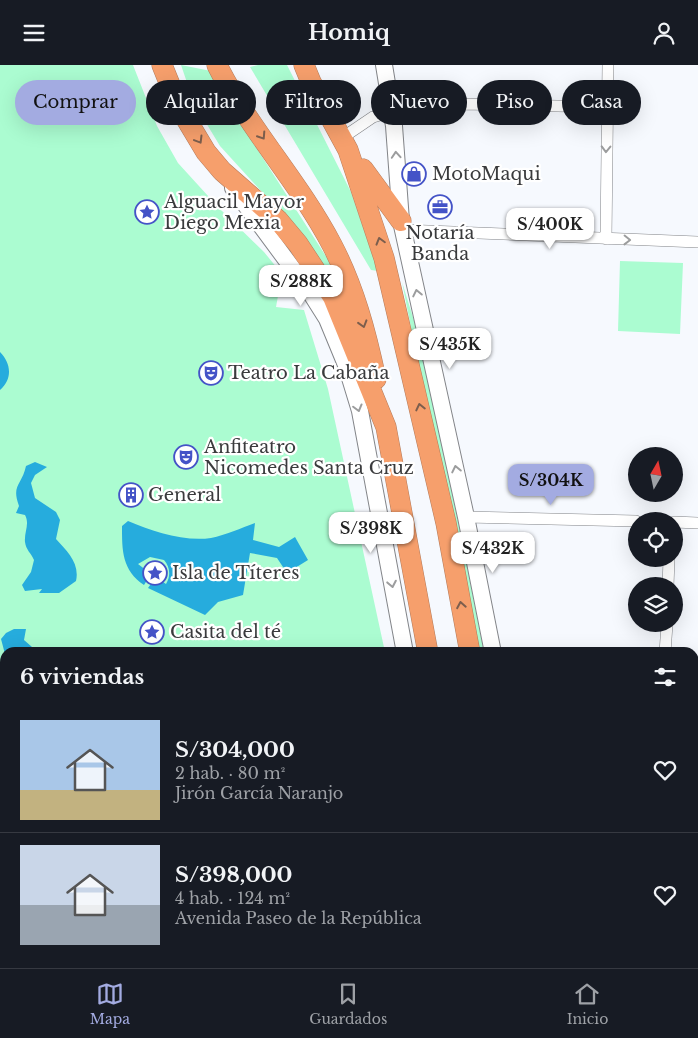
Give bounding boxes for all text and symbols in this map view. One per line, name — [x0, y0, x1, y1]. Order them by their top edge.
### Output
icon: menu — [20, 19, 48, 47]
text: Homiq — [308, 19, 390, 46]
icon: person — [650, 19, 678, 47]
chip: Comprar — [15, 80, 136, 125]
chip: Alquilar — [146, 80, 256, 125]
chip: Filtros — [266, 80, 361, 125]
chip: Nuevo — [371, 80, 467, 125]
chip: Piso — [477, 80, 552, 125]
chip: Casa — [562, 80, 641, 125]
one-way arrow — [255, 130, 265, 139]
one-way arrow — [192, 134, 202, 143]
one-way arrow — [601, 145, 612, 153]
one-way arrow — [391, 151, 402, 159]
shop icon: MotoMaqui — [401, 161, 427, 187]
place label: MotoMaqui — [432, 163, 541, 185]
place label: Alguacil Mayor Diego Mexia — [163, 191, 304, 234]
office icon: Notaría Banda — [427, 194, 453, 220]
place icon: Alguacil Mayor Diego Mexia — [134, 199, 160, 225]
pin: S/400K — [509, 207, 591, 250]
text: S/400K — [517, 214, 583, 234]
place label: Notaría Banda — [406, 222, 474, 265]
one-way arrow — [623, 235, 631, 245]
one-way arrow — [375, 237, 385, 245]
pin: S/288K — [260, 265, 342, 307]
text: S/288K — [270, 271, 332, 291]
one-way arrow — [412, 289, 423, 298]
one-way arrow — [357, 319, 367, 327]
pin: S/435K — [409, 327, 491, 370]
text: S/435K — [419, 334, 481, 354]
theatre icon: Teatro La Cabaña — [198, 360, 224, 386]
place label: Teatro La Cabaña — [228, 362, 390, 384]
one-way arrow — [415, 403, 426, 411]
one-way arrow — [353, 404, 363, 412]
place label: Anfiteatro Nicomedes Santa Cruz — [203, 436, 414, 479]
theatre icon: Anfiteatro Nicomedes Santa Cruz — [173, 444, 199, 470]
north arrow — [628, 447, 682, 503]
map controls — [628, 447, 683, 632]
pin: S/304K — [510, 463, 592, 506]
one-way arrow — [451, 465, 462, 474]
text: S/304K — [519, 470, 583, 490]
building icon: General — [118, 482, 144, 508]
place label: General — [148, 484, 221, 506]
pin: S/398K — [330, 511, 412, 554]
button: locate — [628, 512, 683, 567]
text: S/398K — [340, 518, 402, 538]
pin: S/432K — [452, 531, 534, 574]
text: S/432K — [462, 538, 524, 558]
place icon: Isla de Títeres — [142, 560, 168, 586]
place label: Isla de Títeres — [172, 562, 299, 584]
button: layers — [628, 577, 683, 632]
one-way arrow — [387, 580, 397, 589]
one-way arrow — [457, 600, 467, 609]
place icon: Casita del té — [139, 619, 165, 645]
place label: Casita del té — [170, 621, 281, 643]
icon: filters — [651, 663, 679, 691]
text: 6 viviendas — [20, 664, 144, 690]
text: S/304,000 — [175, 737, 295, 763]
icon: home — [60, 740, 120, 800]
icon: heart — [651, 756, 679, 784]
text: 2 hab. · 80 m² — [175, 763, 285, 783]
text: Jirón García Naranjo — [175, 783, 343, 803]
text: S/398,000 — [175, 862, 292, 888]
icon: home — [60, 865, 120, 925]
icon: heart — [651, 881, 679, 909]
text: 4 hab. · 124 m² — [175, 888, 290, 908]
text: Avenida Paseo de la República — [175, 908, 422, 928]
tab: Mapa — [90, 980, 130, 1028]
tab: Guardados — [309, 980, 387, 1028]
tab: Inicio — [567, 980, 608, 1028]

